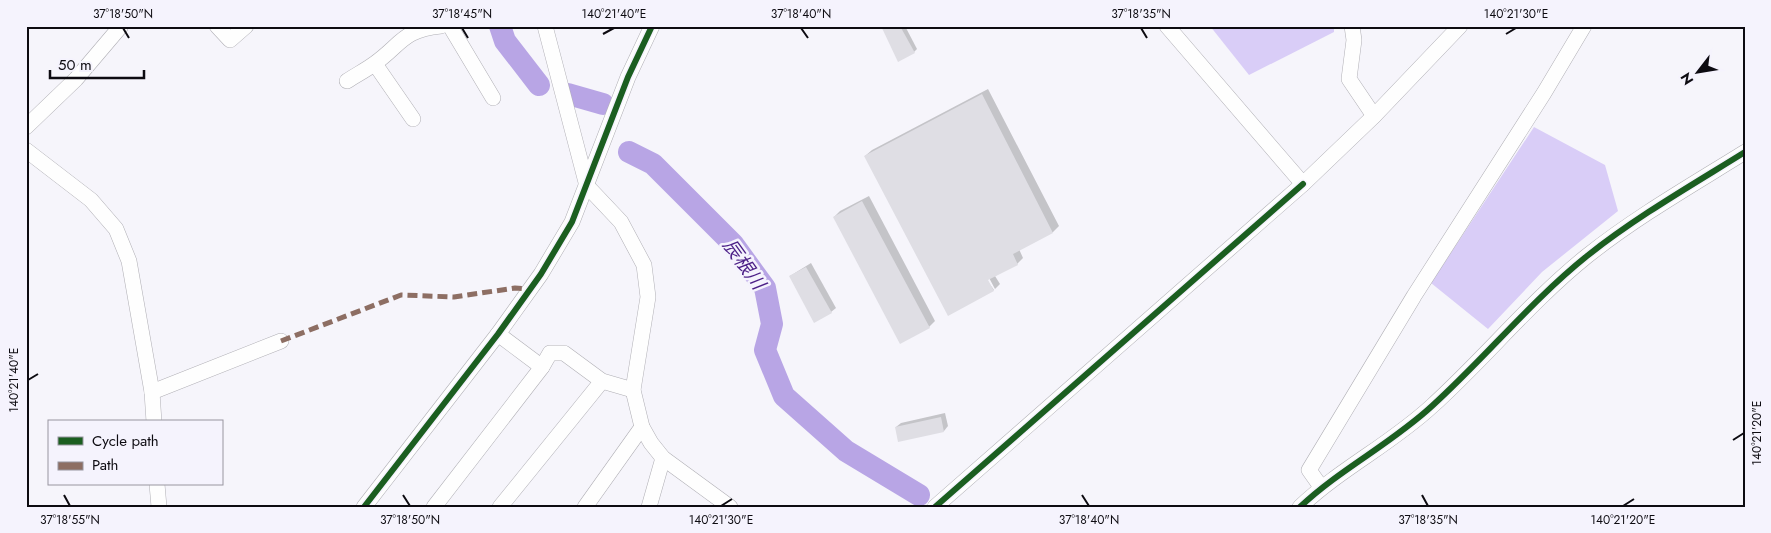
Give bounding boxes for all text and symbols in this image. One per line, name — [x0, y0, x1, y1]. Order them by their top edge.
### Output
text: 37°18'50"N — [93, 5, 153, 23]
text: 37°18'45"N — [432, 5, 492, 23]
text: 140°21'40"E — [582, 5, 646, 23]
text: 37°18'40"N — [771, 5, 831, 23]
text: 37°18'35"N — [1111, 5, 1171, 23]
text: 140°21'30"E — [1484, 5, 1548, 23]
scale bar — [50, 48, 144, 80]
north arrow — [1674, 48, 1724, 98]
text: 50 m — [58, 54, 92, 76]
text: N — [1675, 69, 1698, 89]
water label: 辰根川 — [716, 233, 773, 297]
text: 140°21'40"E — [5, 348, 23, 412]
text: 140°21'20"E — [1748, 401, 1766, 465]
legend — [48, 420, 222, 486]
text: Cycle path — [92, 430, 159, 452]
text: Path — [92, 454, 118, 476]
text: 37°18'55"N — [40, 511, 100, 529]
text: 37°18'50"N — [380, 511, 440, 529]
text: 140°21'30"E — [689, 511, 753, 529]
text: 37°18'40"N — [1059, 511, 1119, 529]
text: 37°18'35"N — [1398, 511, 1458, 529]
text: 140°21'20"E — [1591, 511, 1655, 529]

